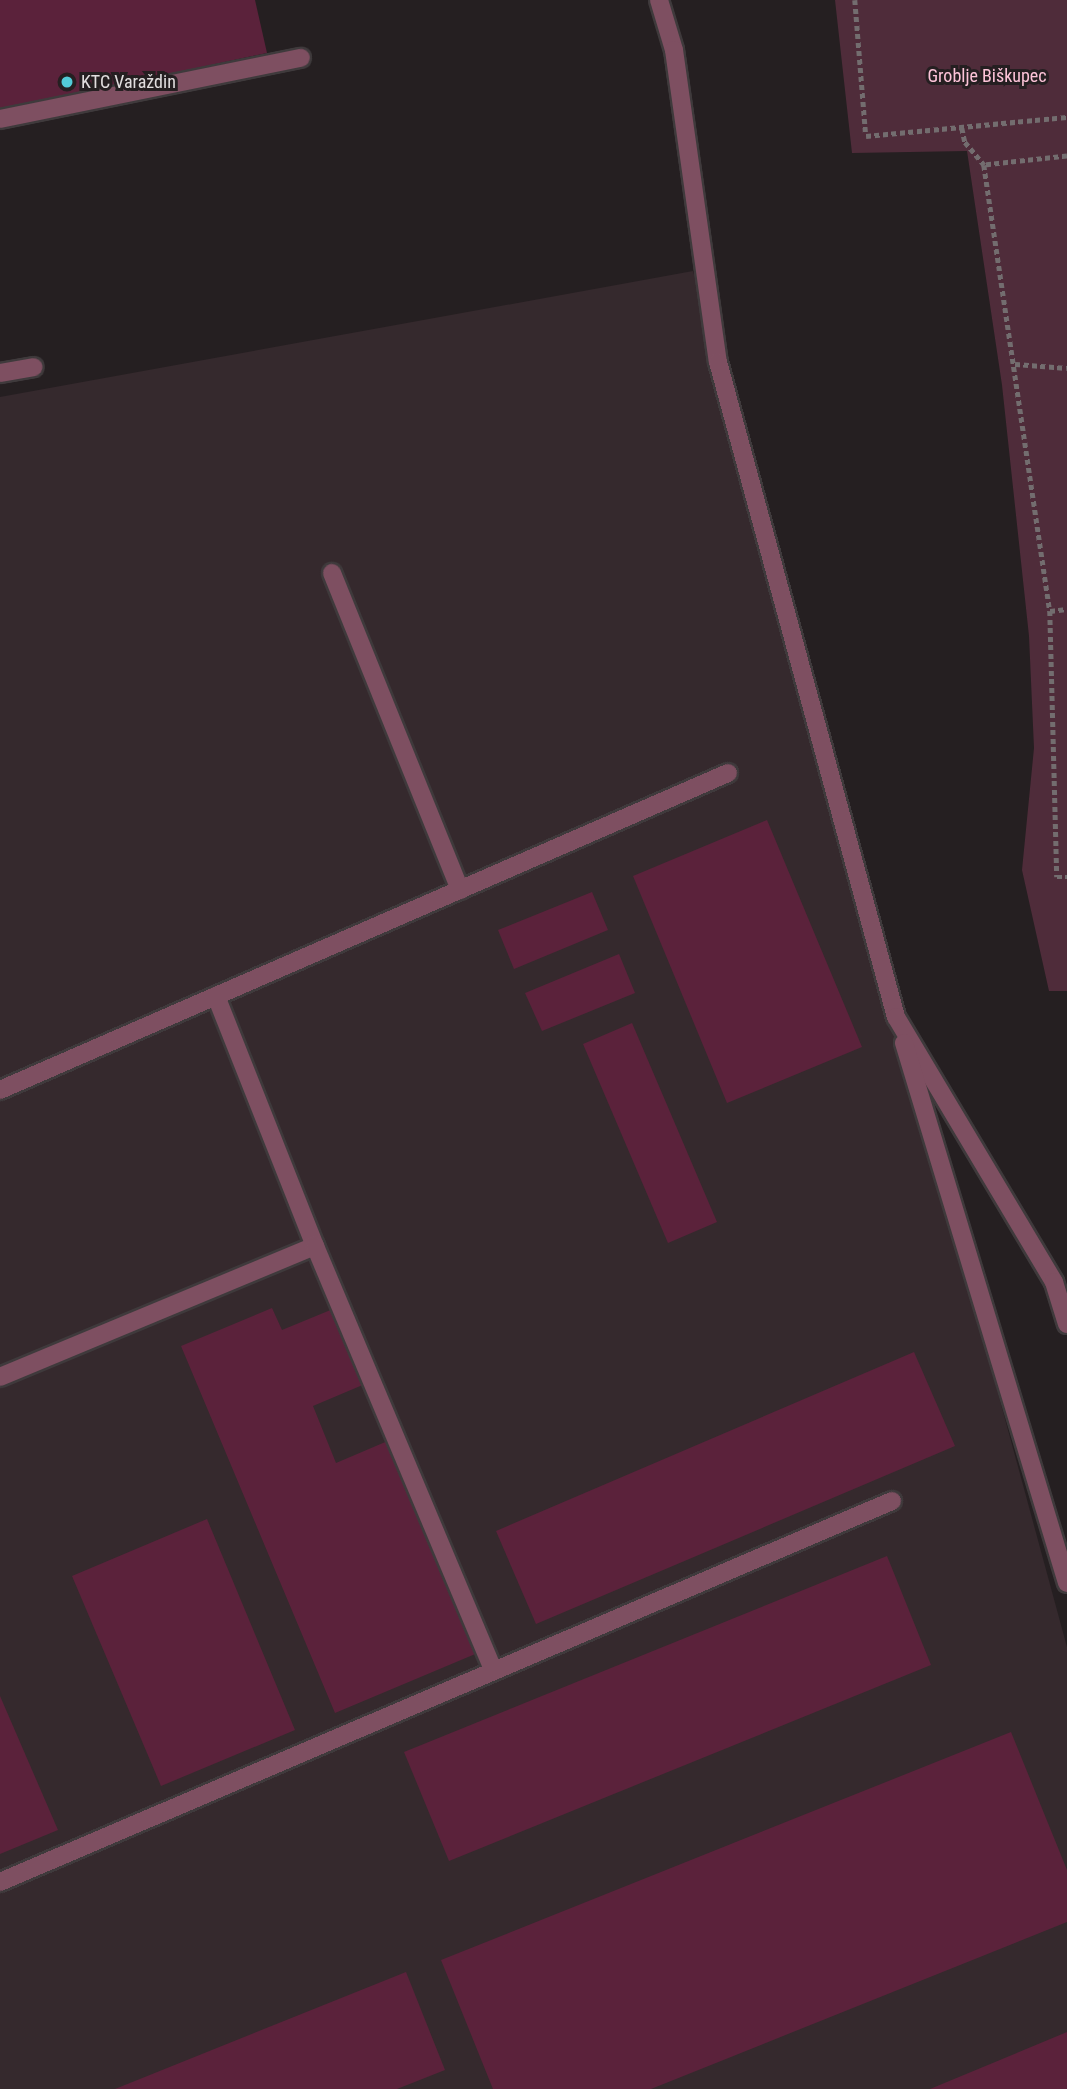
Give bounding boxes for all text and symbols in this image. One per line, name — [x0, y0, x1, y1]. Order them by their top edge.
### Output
park label: Groblje Biškupec — [927, 65, 1047, 87]
place label: KTC Varaždin — [81, 71, 176, 93]
marker: KTC Varaždin — [59, 74, 75, 90]

